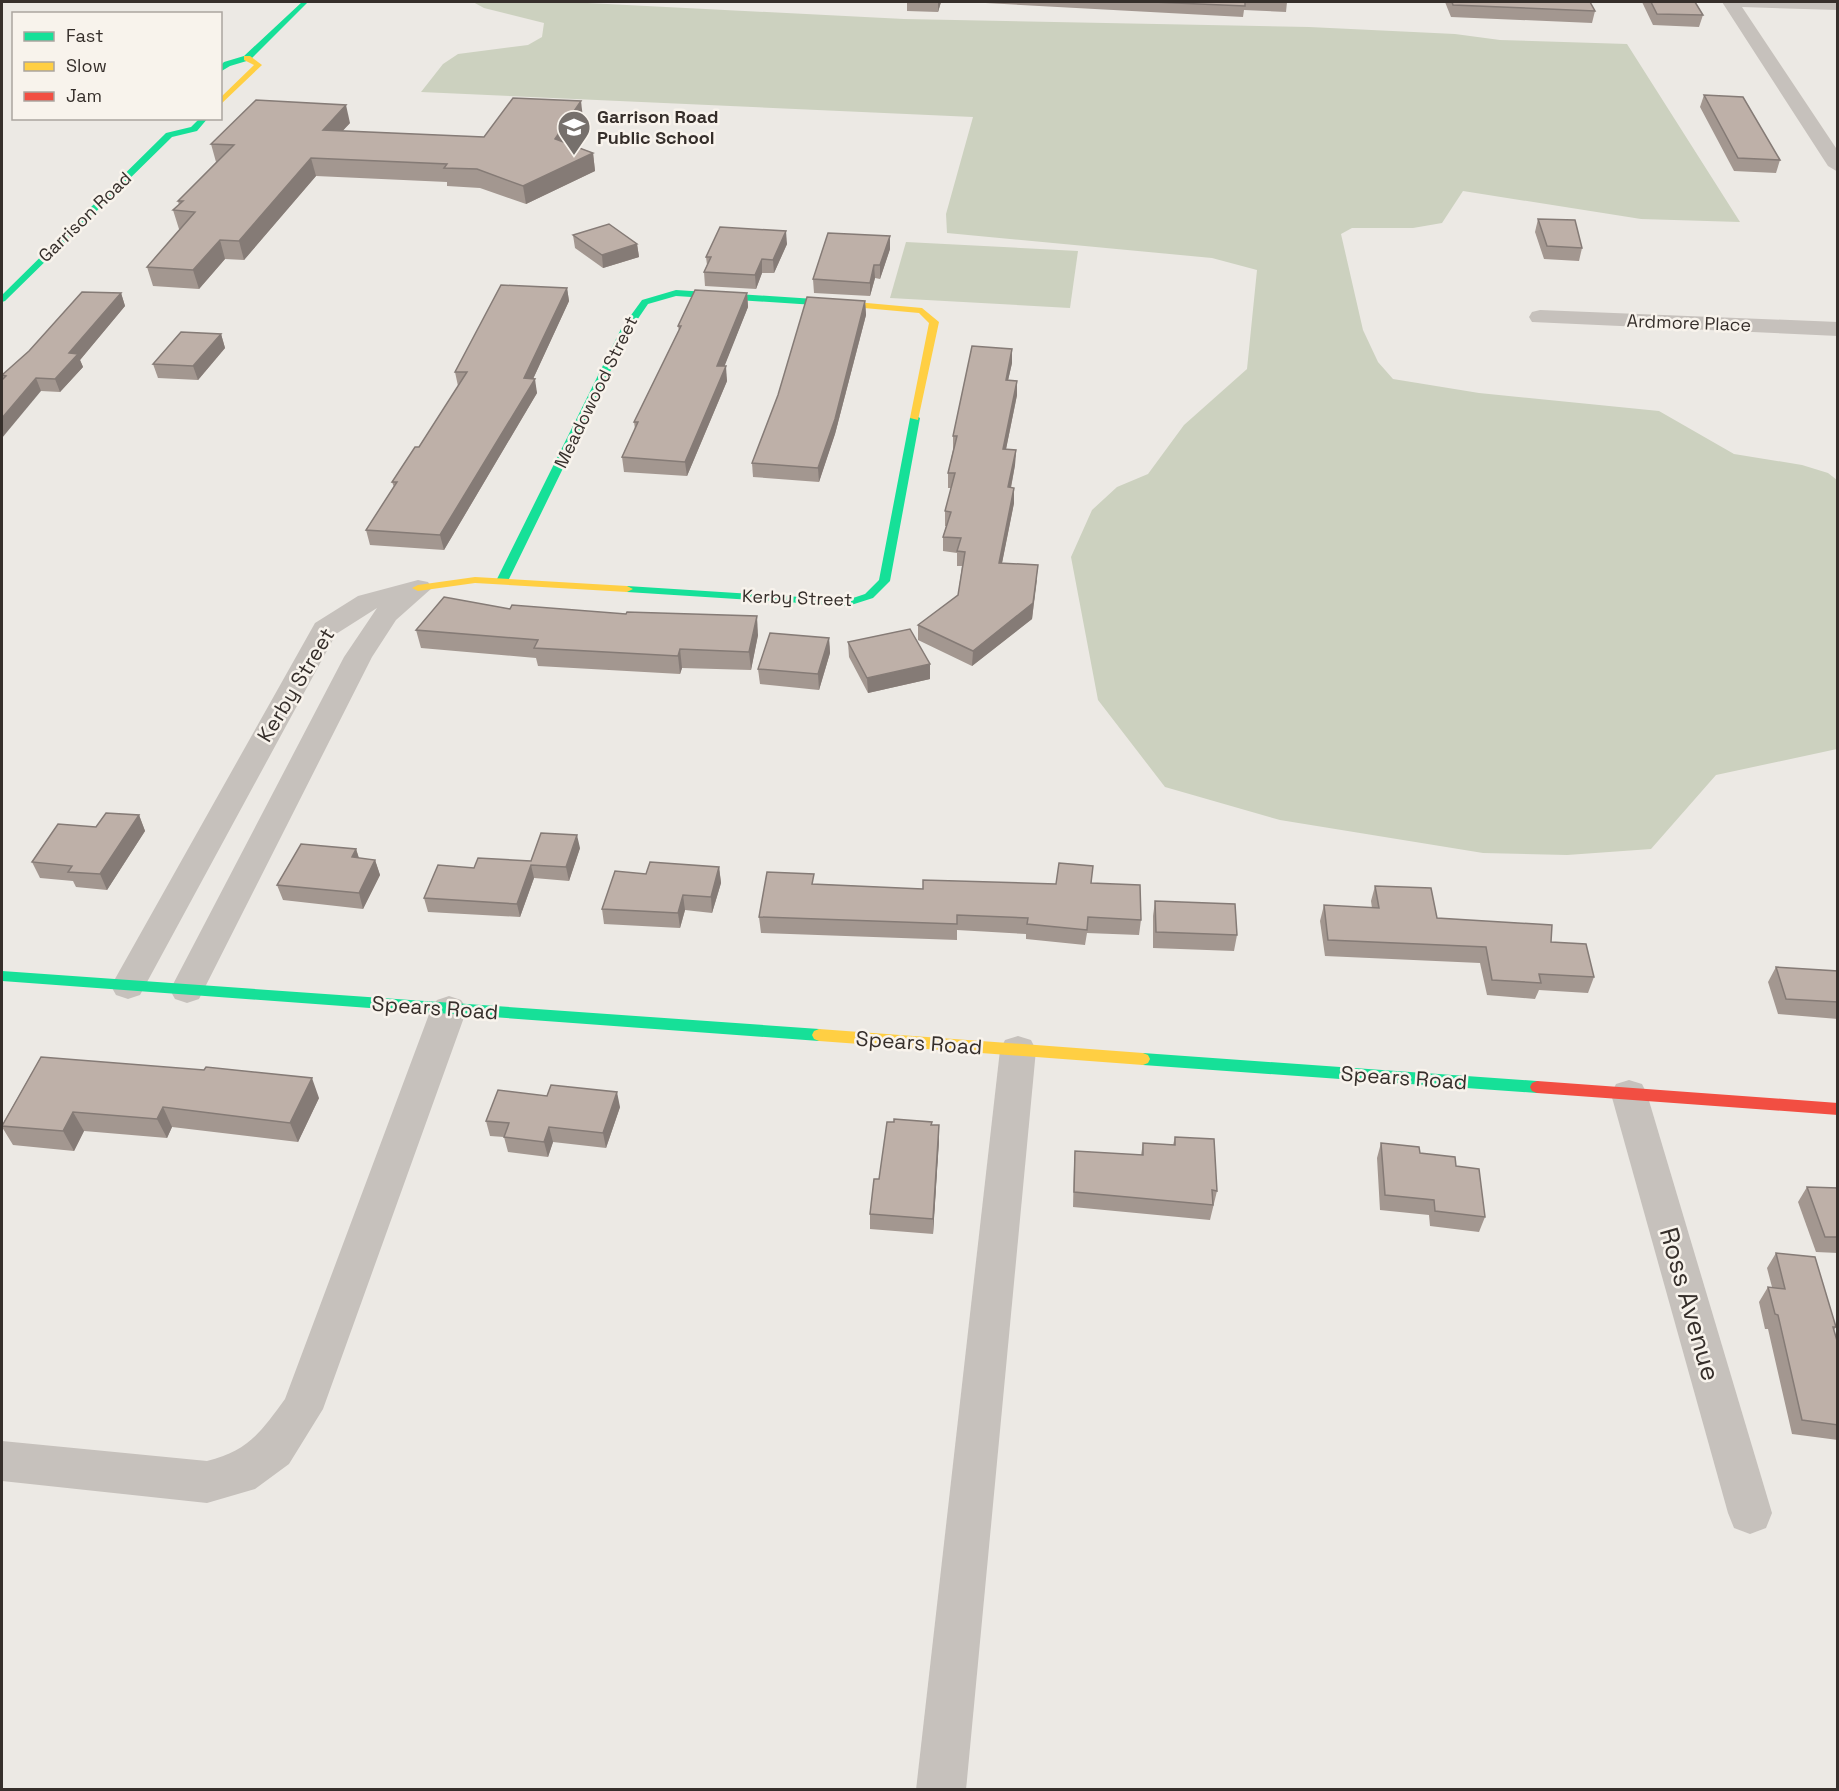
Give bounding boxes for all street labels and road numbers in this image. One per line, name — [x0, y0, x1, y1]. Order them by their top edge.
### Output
street label: Garrison Road — [33, 166, 136, 267]
street label: Ardmore Place — [1626, 309, 1752, 336]
street label: Meadowood Street — [549, 312, 642, 472]
street label: Kerby Street — [742, 584, 853, 611]
street label: Kerby Street — [251, 623, 340, 747]
street label: Spears Road — [371, 990, 499, 1025]
street label: Spears Road — [855, 1025, 983, 1060]
street label: Spears Road — [1340, 1060, 1468, 1095]
street label: Ross Avenue — [1652, 1223, 1728, 1385]

